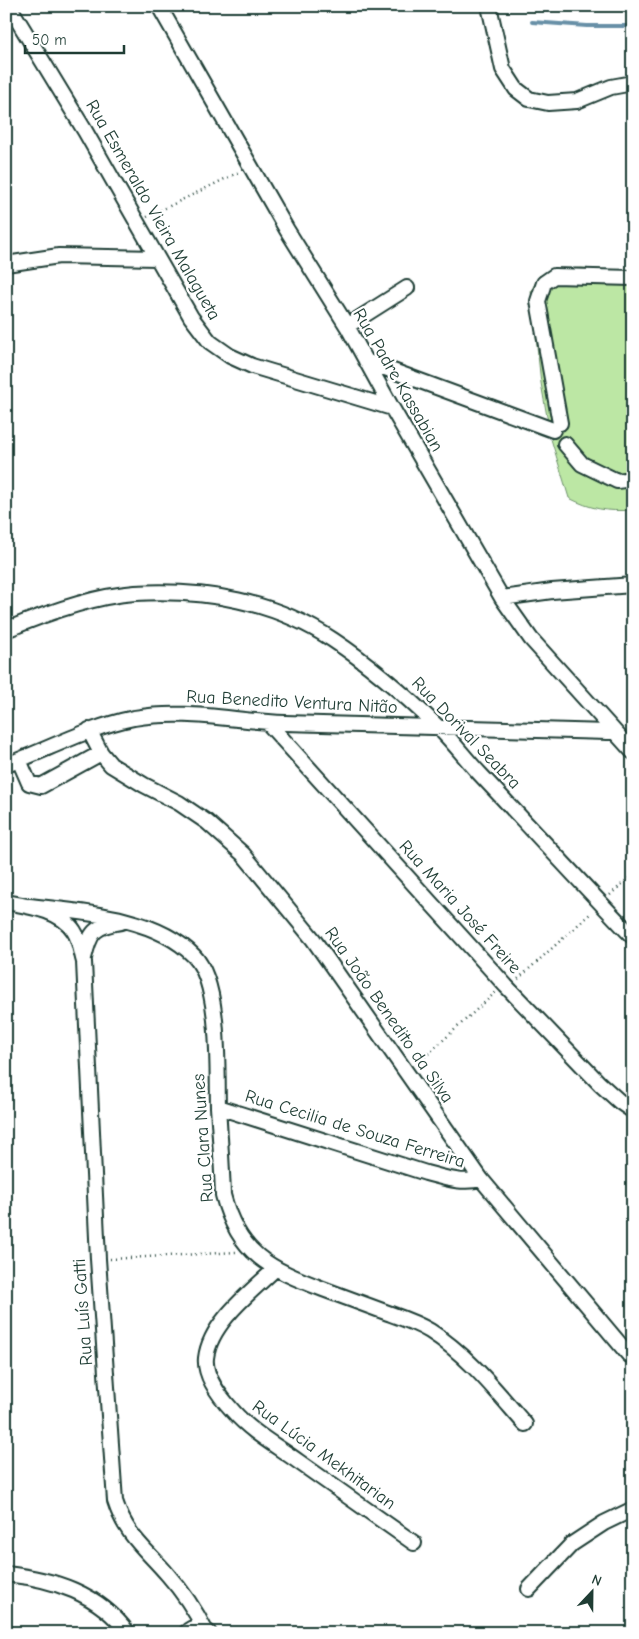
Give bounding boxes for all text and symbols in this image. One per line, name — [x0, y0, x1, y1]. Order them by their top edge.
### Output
scale bar — [25, 22, 124, 54]
text: 50 m — [32, 31, 67, 49]
street label: Rua Esmeraldo Vieira Malagueta — [81, 96, 225, 324]
street label: Rua Padre Kassabian — [348, 305, 448, 455]
street label: Rua Dorival Seabra — [407, 673, 525, 793]
street label: Rua Benedito Ventura Nitão — [186, 686, 398, 718]
street label: Rua Maria José Freire — [395, 836, 525, 978]
street label: Rua João Benedito da Silva — [320, 923, 458, 1107]
street label: Rua Clara Nunes — [188, 1073, 218, 1203]
street label: Rua Cecilia de Souza Ferreira — [243, 1086, 467, 1172]
street label: Rua Luís Gatti — [69, 1258, 97, 1366]
street label: Rua Lúcia Mekhitarian — [248, 1396, 400, 1514]
north arrow — [566, 1566, 616, 1616]
text: N — [589, 1571, 604, 1590]

